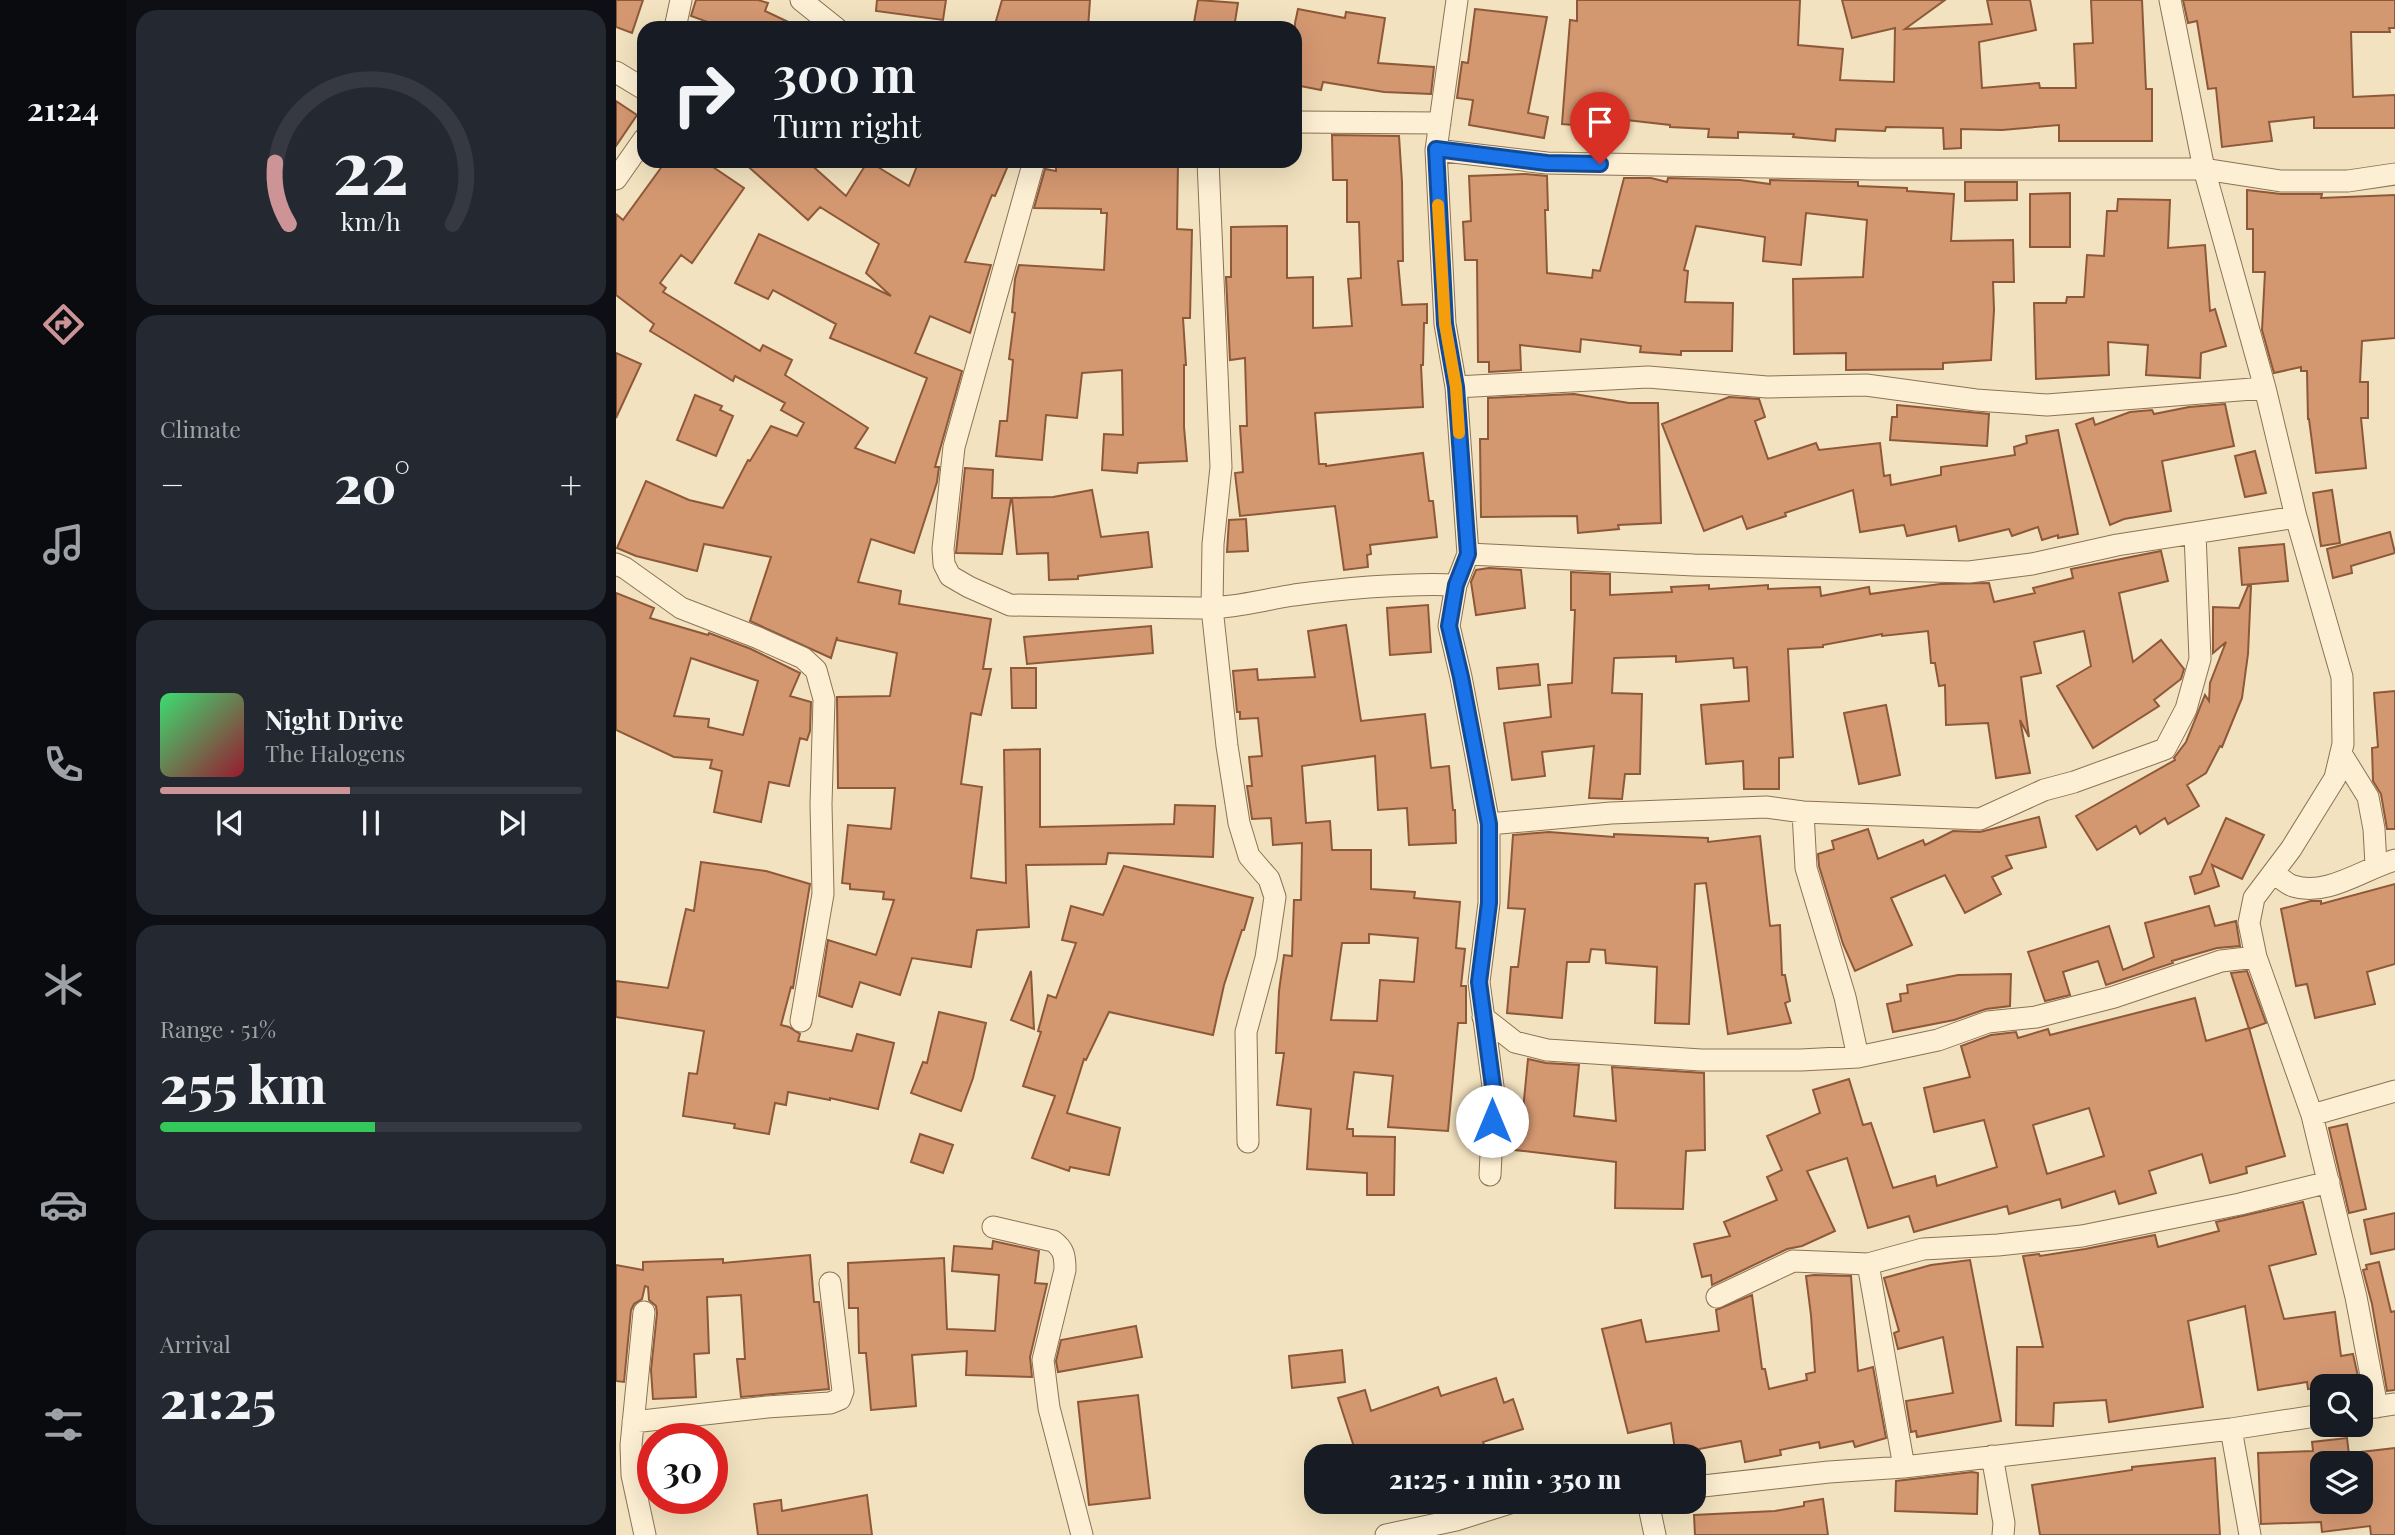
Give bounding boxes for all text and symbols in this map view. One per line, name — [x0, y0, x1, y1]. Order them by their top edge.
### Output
text: 300 m — [773, 40, 916, 105]
icon: right — [658, 49, 749, 140]
text: 21:24 — [27, 86, 99, 129]
pin — [1570, 92, 1630, 164]
text: Turn right — [773, 103, 921, 146]
icon: arrive — [1581, 103, 1619, 141]
text: 22 — [333, 115, 409, 212]
text: km/h — [341, 203, 401, 236]
icon: directions — [39, 300, 88, 349]
text: Climate — [160, 413, 241, 444]
text: 20° — [334, 448, 410, 517]
text: − — [160, 458, 185, 509]
text: + — [560, 458, 582, 509]
icon: music — [39, 520, 88, 569]
text: Night Drive — [265, 702, 403, 737]
text: The Halogens — [265, 737, 405, 768]
icon: phone — [39, 740, 88, 789]
icon: previous — [211, 804, 249, 842]
icon: pause — [352, 804, 390, 842]
icon: next — [493, 804, 531, 842]
icon: climate — [39, 960, 88, 1009]
text: Range · 51% — [160, 1013, 276, 1044]
text: 255 km — [160, 1048, 326, 1117]
position arrow — [1455, 1084, 1529, 1158]
icon: car — [39, 1180, 88, 1229]
text: Arrival — [160, 1328, 231, 1359]
text: 21:25 — [160, 1363, 276, 1432]
map controls — [2310, 1374, 2373, 1514]
button: search — [2310, 1374, 2373, 1437]
icon: filters — [39, 1400, 88, 1449]
speed limit sign: 30 — [637, 1423, 728, 1514]
button: layers — [2310, 1451, 2373, 1514]
text: 21:25 · 1 min · 350 m — [1389, 1461, 1621, 1496]

